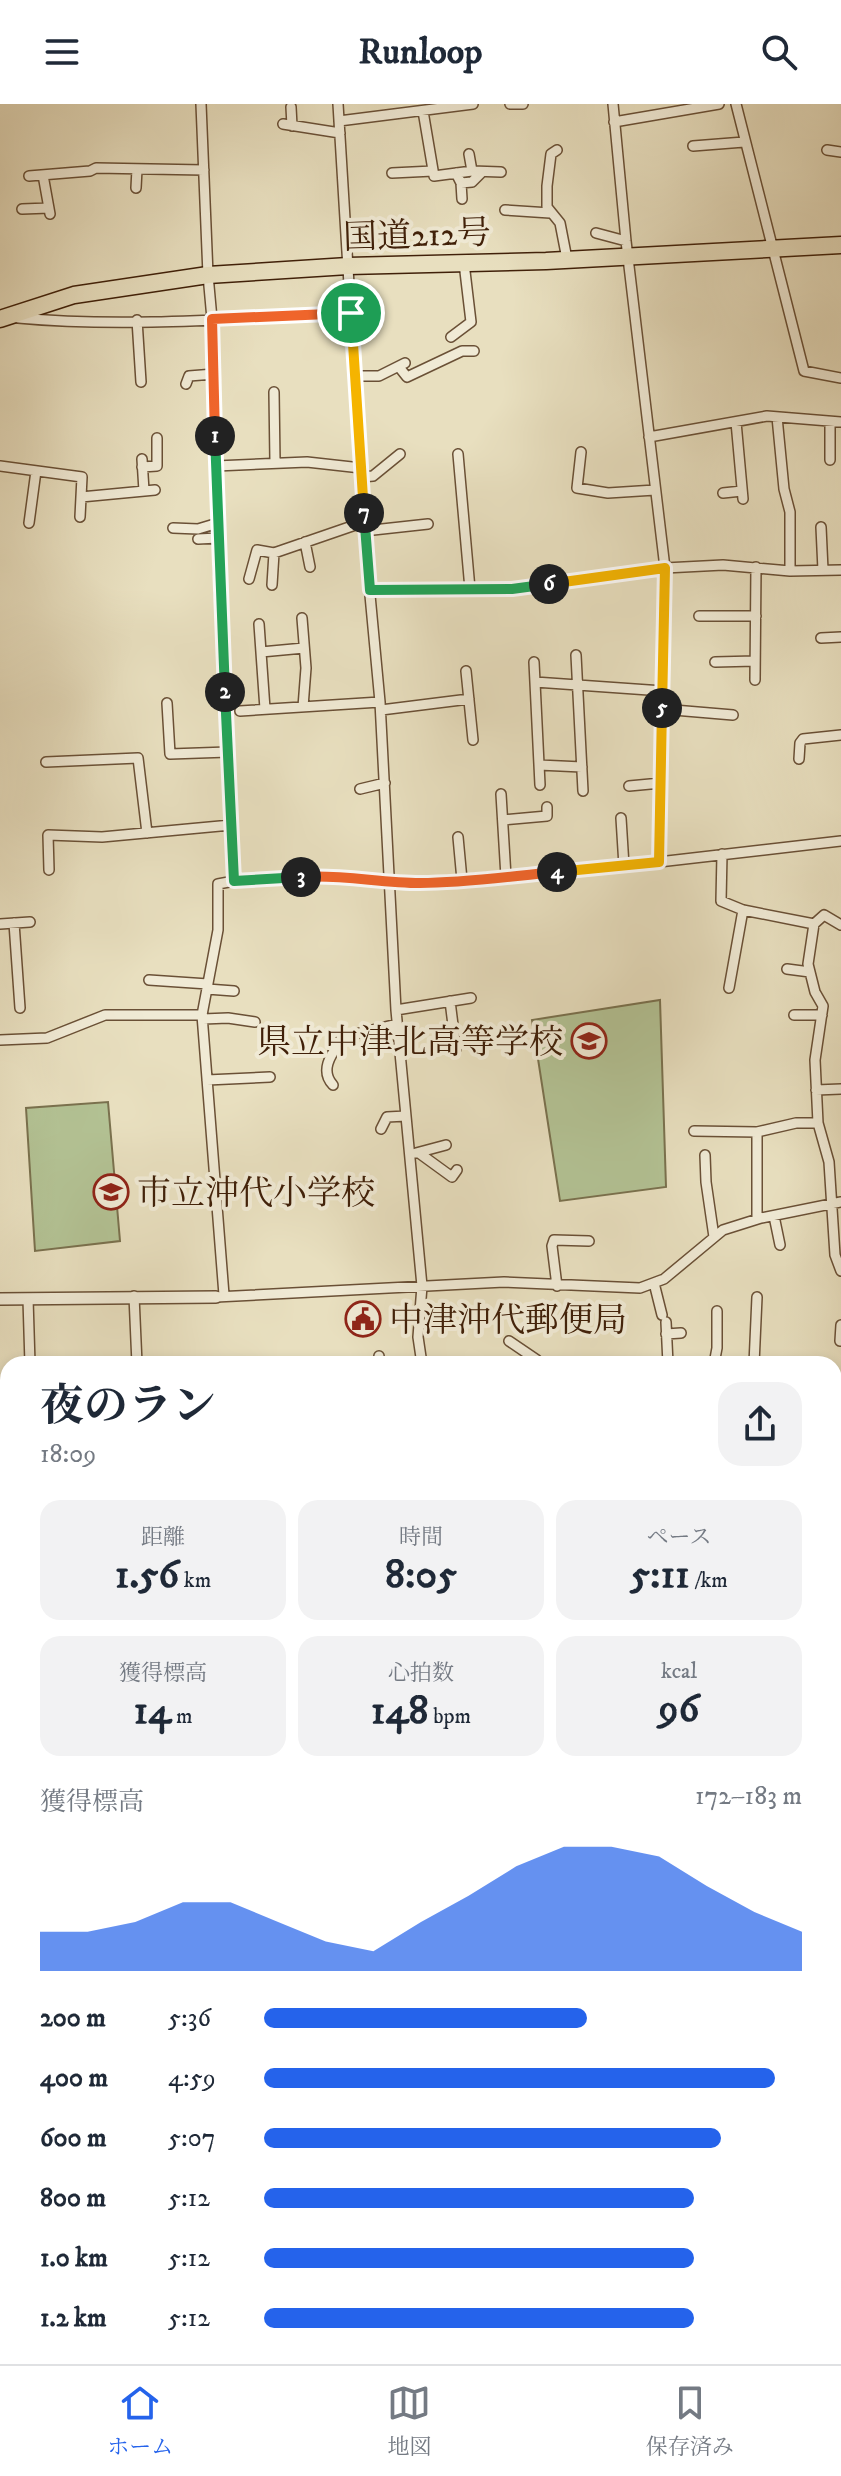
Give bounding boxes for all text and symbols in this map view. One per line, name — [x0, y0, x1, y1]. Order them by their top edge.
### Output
icon: menu — [40, 30, 84, 74]
text: Runloop — [359, 30, 482, 75]
icon: search — [757, 30, 801, 74]
street label: 国道212号 — [342, 212, 492, 260]
pin — [317, 279, 385, 347]
icon: arrive — [329, 291, 373, 335]
pin: 1 — [195, 416, 235, 456]
text: 1 — [211, 422, 219, 449]
pin: 7 — [344, 493, 384, 533]
text: 7 — [358, 499, 370, 526]
pin: 6 — [529, 564, 569, 604]
text: 6 — [543, 570, 555, 597]
pin: 2 — [205, 672, 245, 712]
text: 2 — [220, 678, 230, 705]
pin: 5 — [642, 688, 682, 728]
text: 5 — [657, 694, 667, 721]
pin: 4 — [537, 852, 577, 892]
pin: 3 — [281, 857, 321, 897]
text: 4 — [551, 858, 563, 885]
text: 3 — [297, 863, 305, 890]
place label: 県立中津北高等学校 — [257, 1022, 563, 1064]
school or university icon: 県立中津北高等学校 — [570, 1022, 608, 1060]
school or university icon: 市立沖代小学校 — [92, 1173, 130, 1211]
place label: 市立沖代小学校 — [137, 1173, 375, 1215]
public building icon: 中津沖代郵便局 — [344, 1300, 382, 1338]
place label: 中津沖代郵便局 — [389, 1300, 627, 1342]
text: 夜のラン — [40, 1380, 216, 1435]
button: share — [718, 1382, 802, 1466]
text: 18:09 — [40, 1438, 96, 1471]
text: 距離 — [141, 1524, 185, 1551]
text: 時間 — [399, 1524, 443, 1551]
text: ペース — [647, 1524, 711, 1551]
text: 1.56 — [115, 1551, 179, 1601]
text: 8:05 — [385, 1551, 457, 1601]
text: 5:11 — [630, 1551, 690, 1601]
text: km — [179, 1567, 211, 1594]
text: /km — [690, 1567, 728, 1594]
text: kcal — [661, 1658, 697, 1685]
text: 獲得標高 — [119, 1660, 207, 1687]
text: 心拍数 — [388, 1660, 454, 1687]
text: 96 — [659, 1685, 699, 1735]
text: 14 — [134, 1687, 171, 1737]
text: 148 — [371, 1687, 429, 1737]
text: m — [171, 1703, 192, 1730]
text: bpm — [429, 1703, 471, 1730]
text: 172–183 m — [695, 1780, 802, 1813]
text: 獲得標高 — [40, 1786, 144, 1819]
text: 200 m — [40, 2002, 106, 2035]
text: 5:36 — [168, 2002, 211, 2035]
text: 400 m — [40, 2062, 108, 2095]
text: 4:59 — [168, 2062, 216, 2095]
text: 600 m — [40, 2122, 107, 2155]
text: 5:07 — [168, 2122, 215, 2155]
text: 800 m — [40, 2182, 106, 2215]
text: 5:12 — [168, 2182, 210, 2215]
text: 1.0 km — [40, 2242, 108, 2275]
text: 5:12 — [168, 2242, 210, 2275]
text: 1.2 km — [40, 2302, 106, 2335]
text: 5:12 — [168, 2302, 210, 2335]
tab: ホーム — [107, 2381, 173, 2461]
tab: 地図 — [387, 2381, 432, 2461]
tab: 保存済み — [646, 2381, 734, 2461]

